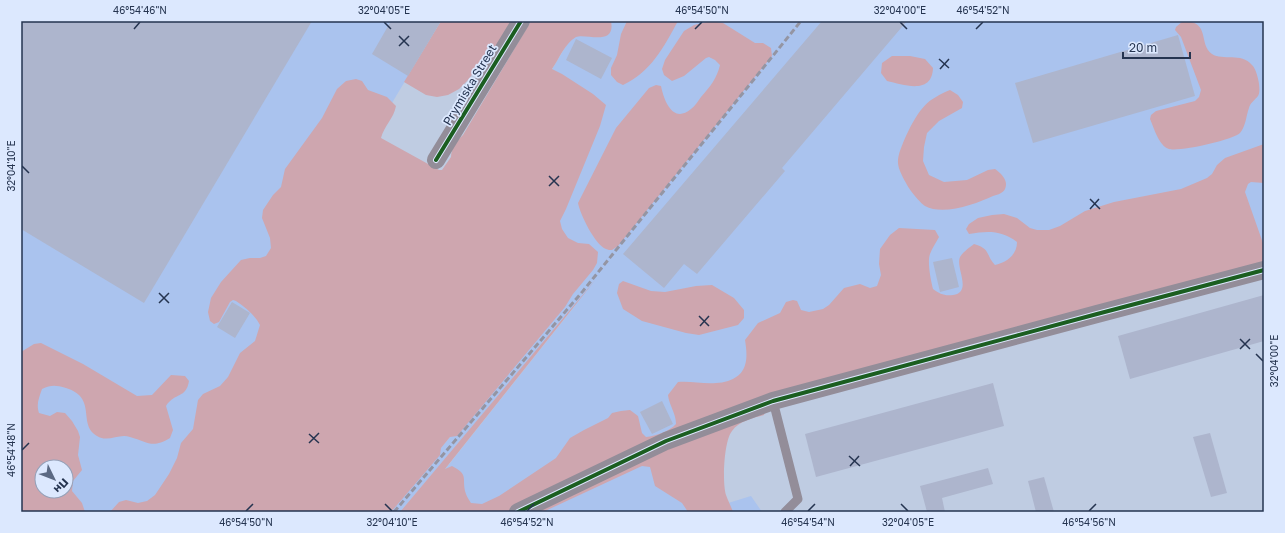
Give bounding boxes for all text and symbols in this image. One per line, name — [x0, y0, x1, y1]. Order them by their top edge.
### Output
text: 46°54'46"N — [113, 4, 167, 16]
text: 32°04'05"E — [358, 4, 410, 16]
text: 46°54'50"N — [675, 4, 729, 16]
text: 32°04'00"E — [874, 4, 926, 16]
text: 46°54'52"N — [956, 4, 1010, 16]
scale bar — [1123, 34, 1190, 60]
text: 20 m — [1129, 40, 1157, 55]
street label: Prymiska Street — [440, 41, 500, 128]
text: 32°04'10"E — [5, 140, 17, 192]
text: 32°04'00"E — [1268, 335, 1280, 387]
text: 46°54'48"N — [5, 423, 17, 477]
north arrow — [34, 459, 74, 499]
text: Пн — [52, 476, 72, 496]
text: 46°54'50"N — [219, 516, 273, 528]
text: 32°04'10"E — [366, 516, 418, 528]
text: 46°54'52"N — [500, 516, 554, 528]
text: 46°54'54"N — [781, 516, 835, 528]
text: 32°04'05"E — [882, 516, 934, 528]
text: 46°54'56"N — [1062, 516, 1116, 528]

